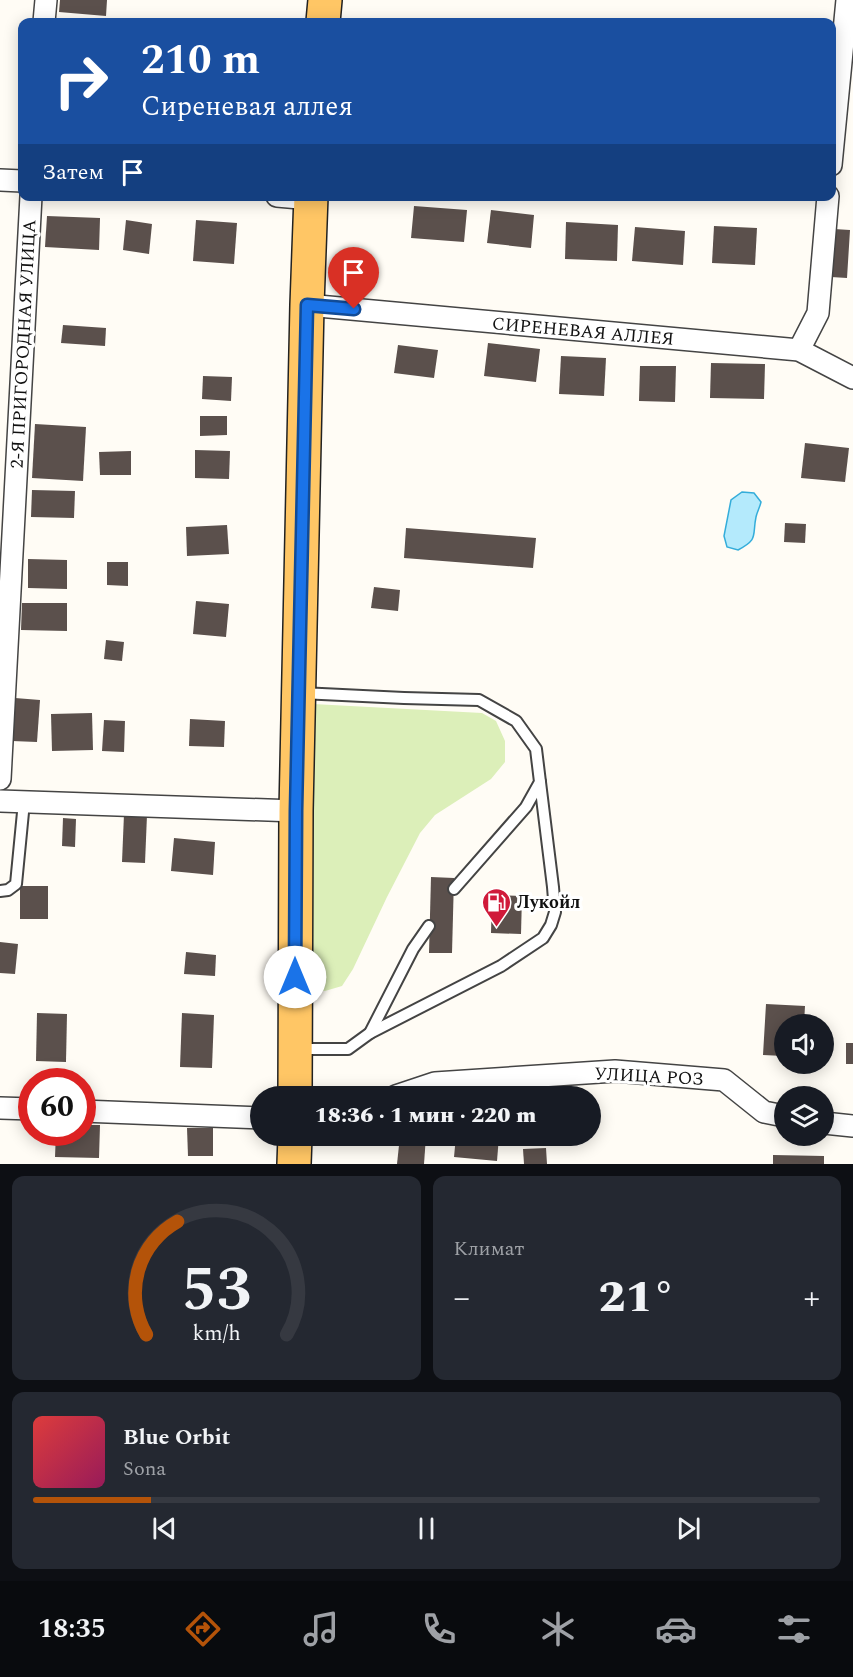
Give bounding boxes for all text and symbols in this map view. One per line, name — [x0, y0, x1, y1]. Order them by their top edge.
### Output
text: 210 m — [141, 29, 260, 92]
icon: right — [42, 42, 120, 120]
text: Сиреневая аллея — [141, 86, 353, 128]
text: Затем — [42, 156, 104, 189]
icon: arrive — [116, 156, 149, 189]
street label: 2-Я ПРИГОРОДНАЯ УЛИЦА — [3, 219, 44, 469]
pin — [328, 247, 379, 309]
icon: arrive — [337, 256, 370, 289]
street label: СИРЕНЕВАЯ АЛЛЕЯ — [491, 310, 675, 353]
fuel station icon: Лукойл — [480, 886, 512, 928]
place label: Лукойл — [517, 889, 580, 916]
position arrow — [263, 945, 327, 1009]
map controls — [774, 1014, 834, 1146]
button: sound — [774, 1014, 834, 1074]
street label: УЛИЦА РОЗ — [594, 1060, 704, 1093]
speed limit sign: 60 — [18, 1068, 96, 1146]
button: layers — [774, 1086, 834, 1146]
text: 18:36 · 1 мин · 220 m — [315, 1099, 536, 1132]
text: Климат — [454, 1234, 524, 1264]
text: 53 — [181, 1243, 251, 1338]
text: 21° — [598, 1263, 675, 1332]
text: − — [454, 1273, 470, 1323]
text: + — [803, 1273, 820, 1323]
text: km/h — [192, 1317, 240, 1350]
text: Blue Orbit — [123, 1421, 230, 1454]
text: Sona — [123, 1454, 166, 1484]
icon: previous — [148, 1512, 181, 1545]
icon: pause — [410, 1512, 443, 1545]
icon: next — [672, 1512, 705, 1545]
text: 18:35 — [38, 1608, 106, 1650]
icon: directions — [182, 1608, 224, 1650]
icon: music — [300, 1608, 342, 1650]
icon: phone — [418, 1608, 460, 1650]
icon: climate — [537, 1608, 579, 1650]
icon: car — [655, 1608, 697, 1650]
icon: filters — [773, 1608, 815, 1650]

